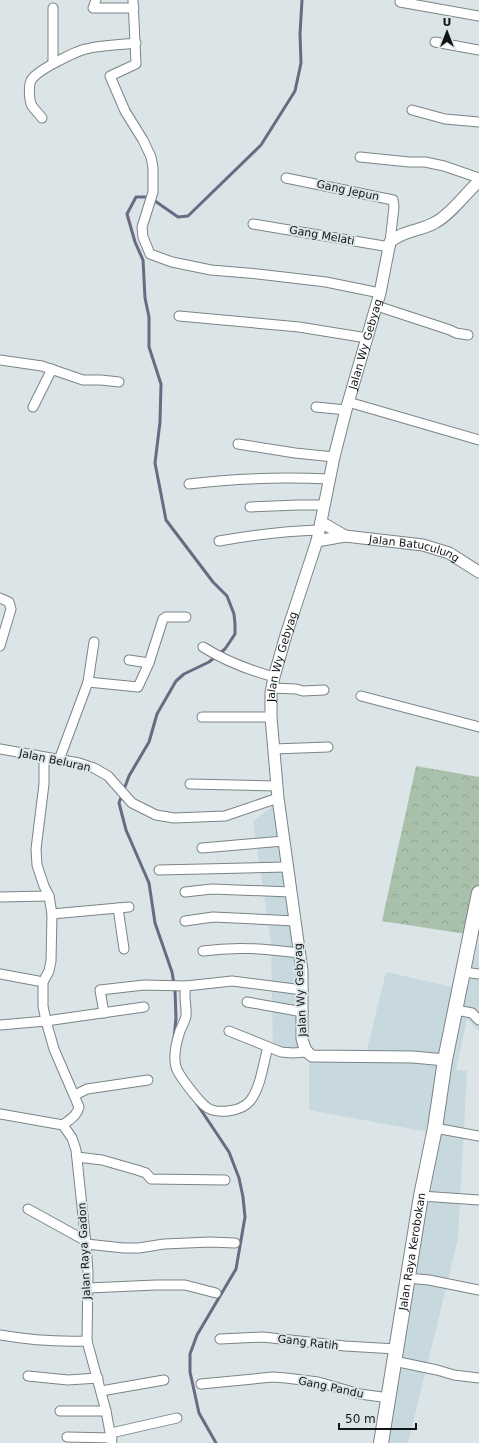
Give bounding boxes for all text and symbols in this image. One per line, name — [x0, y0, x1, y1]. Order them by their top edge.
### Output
north arrow — [427, 12, 467, 52]
text: U — [443, 16, 451, 29]
street label: Gang Jepun — [315, 178, 380, 203]
street label: Gang Melati — [288, 223, 356, 248]
street label: Jalan Wy Gebyag — [346, 298, 385, 392]
street label: Jalan Batuculung — [367, 533, 462, 565]
street label: Jalan Wy Gebyag — [265, 610, 300, 703]
street label: Jalan Beluran — [17, 746, 92, 774]
street label: Jalan Wy Gebyag — [292, 943, 309, 1038]
street label: Jalan Raya Kerobokan — [396, 1192, 428, 1312]
street label: Jalan Raya Gadon — [75, 1202, 94, 1301]
street label: Gang Ratih — [277, 1332, 339, 1353]
street label: Gang Pandu — [297, 1374, 365, 1401]
scale bar — [339, 1405, 416, 1431]
text: 50 m — [345, 1412, 376, 1426]

